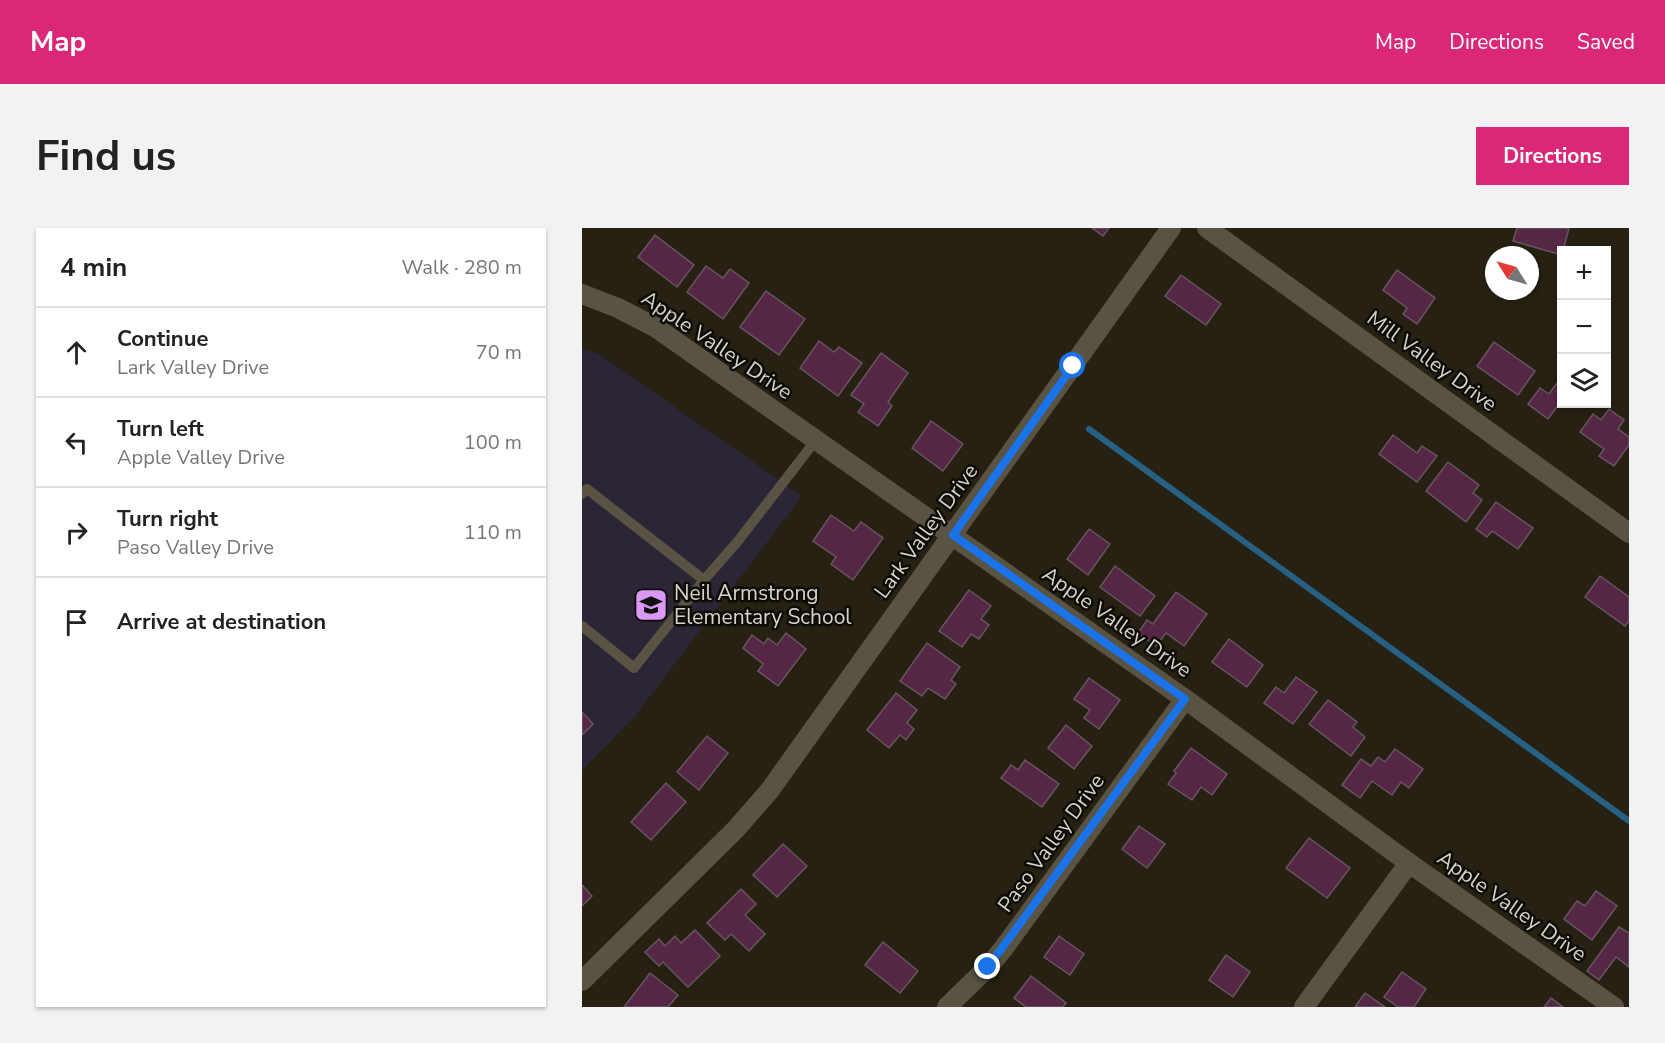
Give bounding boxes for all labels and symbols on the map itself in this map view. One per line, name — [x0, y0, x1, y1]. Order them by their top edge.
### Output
north arrow — [1485, 246, 1539, 300]
street label: Apple Valley Drive — [636, 284, 798, 406]
street label: Mill Valley Drive — [1361, 304, 1503, 418]
route start — [1059, 352, 1085, 378]
street label: Lark Valley Drive — [868, 458, 984, 604]
street label: Apple Valley Drive — [1037, 560, 1197, 684]
place label: Neil Armstrong Elementary School — [674, 579, 852, 631]
school or university icon: Neil Armstrong Elementary School — [633, 587, 669, 623]
street label: Paso Valley Drive — [991, 768, 1111, 918]
street label: Apple Valley Drive — [1432, 844, 1592, 968]
route end — [974, 953, 1000, 979]

